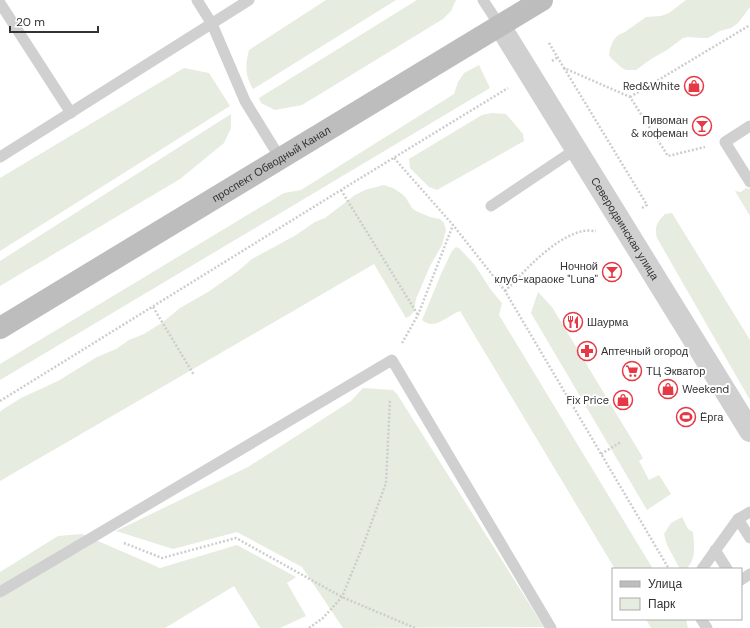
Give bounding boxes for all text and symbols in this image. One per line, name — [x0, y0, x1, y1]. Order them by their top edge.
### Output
scale bar — [10, 8, 98, 34]
text: 20 m — [16, 14, 45, 30]
shop icon: Red&White — [683, 75, 705, 97]
place label: Red&White — [623, 79, 680, 93]
place label: Пивоман & кофеман — [631, 113, 688, 140]
bar icon: Пивоман & кофеман — [691, 115, 713, 137]
street label: проспект Обводный Канал — [209, 123, 333, 205]
street label: Северодвинская улица — [588, 175, 663, 283]
place label: Ночной клуб-караоке "Luna" — [494, 259, 598, 286]
bar icon: Ночной клуб-караоке "Luna" — [601, 261, 623, 283]
restaurant icon: Шаурма — [562, 311, 584, 333]
place label: Шаурма — [587, 315, 629, 329]
pharmacy icon: Аптечный огород — [576, 340, 598, 362]
place label: Аптечный огород — [601, 344, 689, 358]
supermarket icon: ТЦ Экватор — [621, 360, 643, 382]
place label: ТЦ Экватор — [646, 364, 705, 378]
shop icon: Weekend — [657, 378, 679, 400]
place label: Weekend — [682, 382, 729, 396]
shop icon: Fix Price — [612, 389, 634, 411]
place label: Fix Price — [566, 393, 609, 407]
sports icon: Ёрга — [675, 406, 697, 428]
place label: Ёрга — [700, 410, 724, 424]
legend — [612, 568, 742, 620]
text: Улица — [648, 576, 682, 592]
text: Парк — [648, 596, 676, 612]

